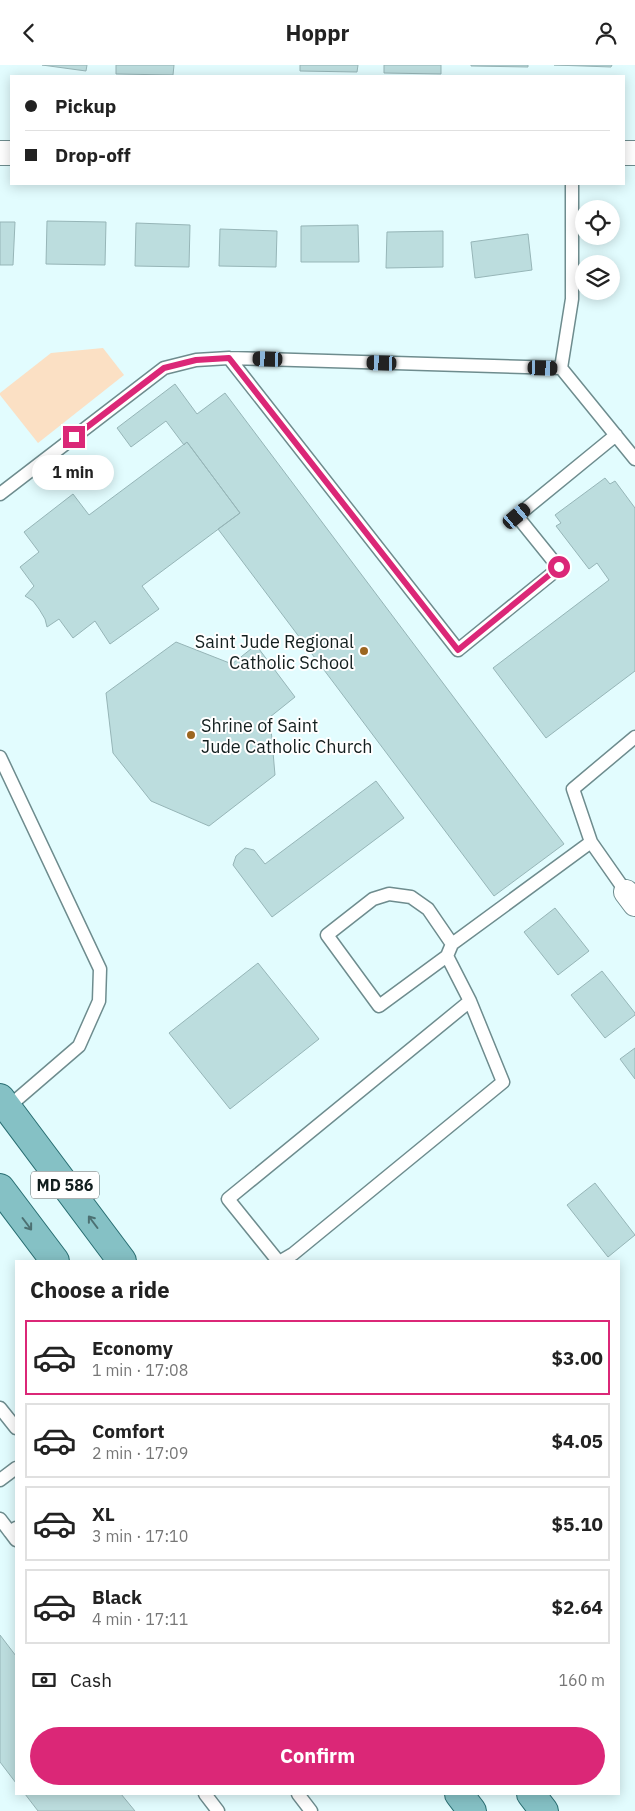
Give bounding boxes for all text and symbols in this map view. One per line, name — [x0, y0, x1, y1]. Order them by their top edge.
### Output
text: Hoppr — [286, 18, 349, 47]
icon: back — [15, 19, 43, 47]
icon: person — [592, 19, 620, 47]
text: Pickup — [55, 94, 116, 118]
text: Drop-off — [55, 143, 131, 167]
map controls — [575, 200, 620, 300]
button: locate — [575, 200, 620, 245]
button: layers — [575, 255, 620, 300]
car — [252, 351, 283, 367]
car — [366, 355, 397, 371]
car — [527, 360, 558, 376]
route end — [63, 426, 85, 448]
callout: 1 min — [33, 455, 115, 489]
text: 1 min — [52, 462, 94, 482]
car — [500, 501, 533, 531]
route start — [548, 556, 570, 578]
place label: Saint Jude Regional Catholic School — [195, 630, 354, 674]
marker: Saint Jude Regional Catholic School — [358, 645, 370, 657]
place label: Shrine of Saint Jude Catholic Church — [201, 714, 373, 758]
marker: Shrine of Saint Jude Catholic Church — [185, 729, 197, 741]
road number: MD 586 — [31, 1171, 99, 1199]
one-way arrow — [87, 1216, 98, 1229]
one-way arrow — [22, 1217, 33, 1230]
text: Choose a ride — [30, 1275, 170, 1304]
icon: car — [32, 1335, 77, 1380]
text: Economy — [92, 1336, 173, 1360]
text: $3.00 — [551, 1346, 603, 1370]
text: 1 min · 17:08 — [92, 1360, 188, 1380]
icon: car — [32, 1418, 77, 1463]
text: Comfort — [92, 1419, 165, 1443]
text: $4.05 — [551, 1429, 603, 1453]
text: 2 min · 17:09 — [92, 1443, 188, 1463]
icon: car — [32, 1501, 77, 1546]
text: XL — [92, 1502, 115, 1526]
text: $5.10 — [551, 1512, 603, 1536]
text: 3 min · 17:10 — [92, 1526, 188, 1546]
icon: car — [32, 1584, 77, 1629]
text: Black — [92, 1585, 142, 1609]
text: $2.64 — [551, 1595, 603, 1619]
text: 4 min · 17:11 — [92, 1609, 188, 1629]
icon: cash — [30, 1666, 58, 1694]
text: Cash — [70, 1668, 112, 1692]
text: 160 m — [558, 1670, 605, 1690]
button: Confirm — [30, 1727, 605, 1785]

